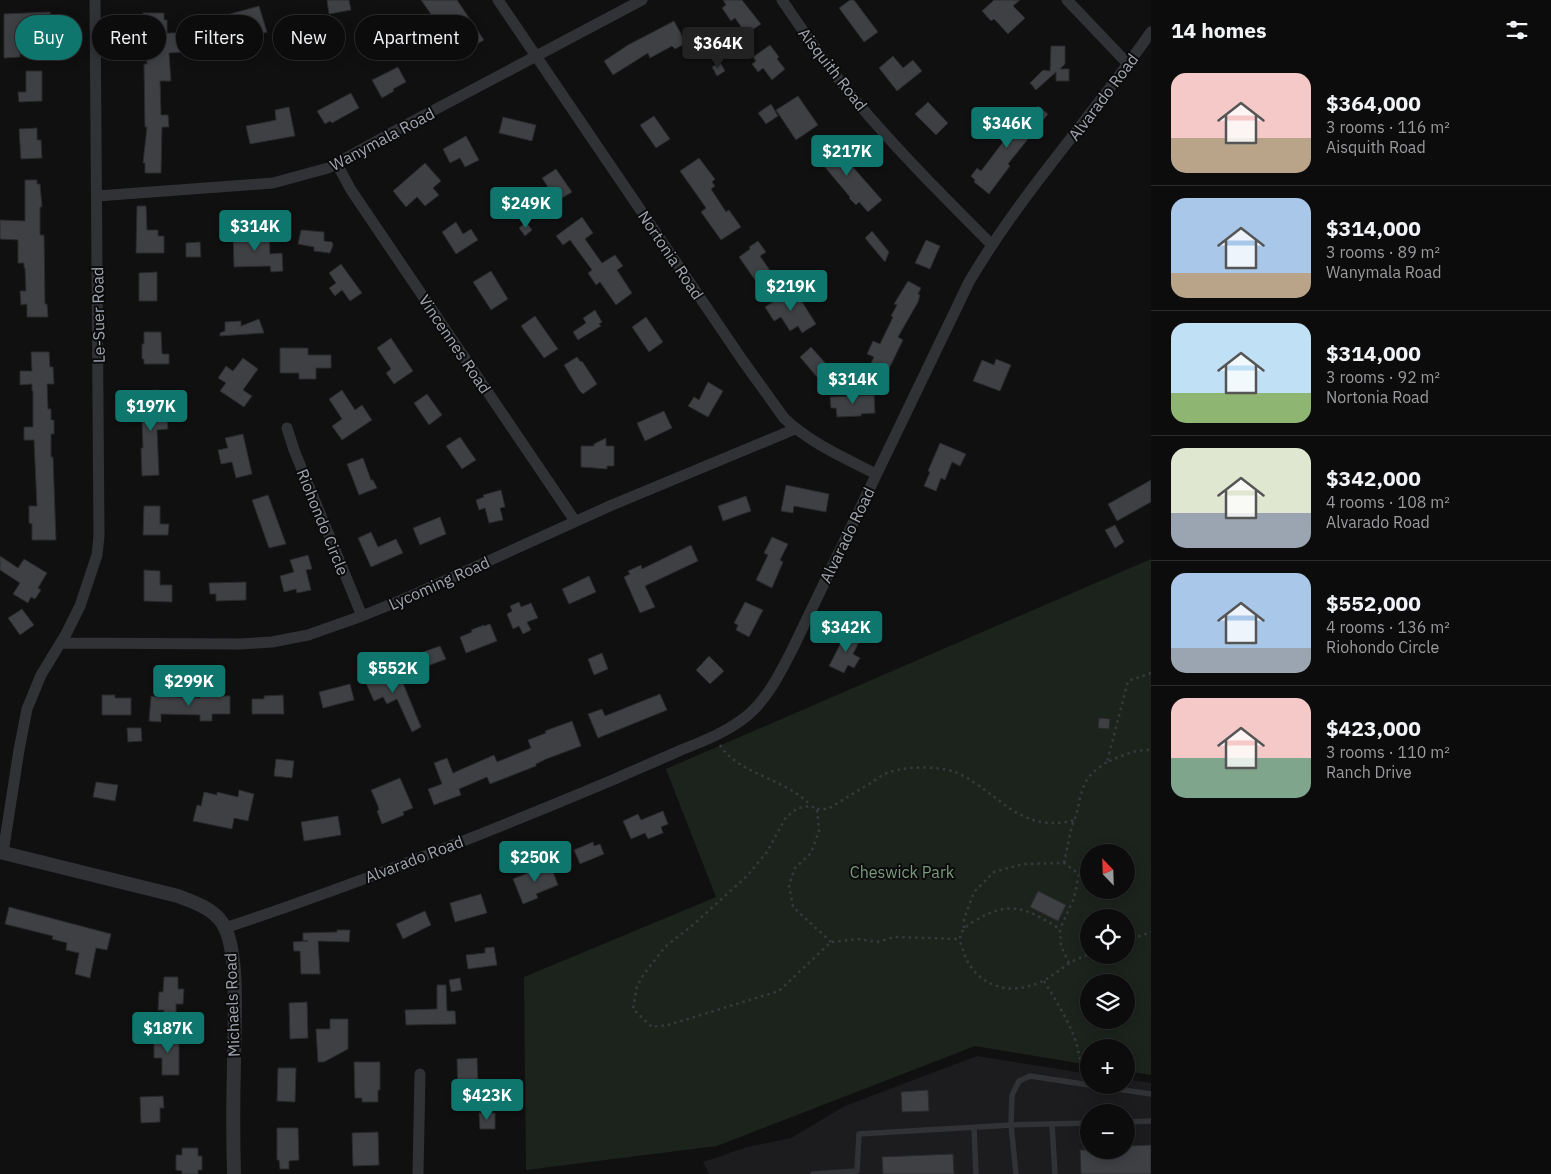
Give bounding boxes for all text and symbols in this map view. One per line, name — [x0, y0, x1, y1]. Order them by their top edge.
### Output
chip: Buy — [15, 15, 82, 60]
chip: Rent — [92, 15, 166, 60]
chip: Filters — [176, 15, 263, 60]
chip: New — [273, 15, 345, 60]
chip: Apartment — [355, 15, 478, 60]
text: 14 homes — [1171, 16, 1267, 44]
icon: filters — [1503, 16, 1531, 44]
street label: Aisquith Road — [794, 24, 872, 114]
pin: $364K — [683, 27, 753, 69]
text: $364K — [693, 33, 743, 53]
street label: Alvarado Road — [1064, 50, 1142, 144]
text: $364,000 — [1326, 89, 1421, 117]
icon: home — [1211, 93, 1271, 153]
street label: Wanymala Road — [326, 103, 438, 175]
pin: $346K — [972, 106, 1042, 149]
text: $346K — [982, 113, 1032, 133]
text: 3 rooms · 116 m² — [1326, 117, 1450, 137]
pin: $217K — [812, 134, 882, 177]
text: Aisquith Road — [1326, 137, 1426, 157]
text: $217K — [822, 141, 872, 161]
pin: $249K — [491, 186, 561, 229]
text: $249K — [501, 193, 551, 213]
street label: Nortonia Road — [634, 207, 708, 303]
pin: $314K — [220, 210, 290, 252]
text: $314,000 — [1326, 214, 1421, 242]
text: $314K — [230, 216, 280, 236]
icon: home — [1211, 218, 1271, 278]
text: 3 rooms · 89 m² — [1326, 242, 1440, 262]
text: Wanymala Road — [1326, 262, 1442, 282]
street label: Le-Suer Road — [87, 267, 109, 363]
pin: $219K — [756, 270, 826, 312]
text: $219K — [766, 276, 816, 296]
street label: Vincennes Road — [415, 291, 495, 397]
text: $314,000 — [1326, 339, 1421, 367]
icon: home — [1211, 343, 1271, 403]
pin: $314K — [818, 362, 888, 405]
text: 3 rooms · 92 m² — [1326, 367, 1440, 387]
text: $314K — [828, 369, 878, 389]
text: Nortonia Road — [1326, 387, 1429, 407]
pin: $197K — [116, 390, 186, 432]
text: $197K — [126, 396, 176, 416]
text: $342,000 — [1326, 464, 1421, 492]
street label: Riohondo Circle — [293, 466, 354, 578]
icon: home — [1211, 468, 1271, 528]
street label: Alvarado Road — [815, 484, 879, 586]
text: 4 rooms · 108 m² — [1326, 492, 1450, 512]
text: Alvarado Road — [1326, 512, 1430, 532]
street label: Lycoming Road — [385, 552, 493, 614]
text: $552,000 — [1326, 589, 1421, 617]
icon: home — [1211, 593, 1271, 653]
pin: $342K — [811, 610, 881, 653]
text: $342K — [821, 617, 871, 637]
text: 4 rooms · 136 m² — [1326, 617, 1450, 637]
text: Riohondo Circle — [1326, 637, 1439, 657]
pin: $552K — [358, 652, 428, 694]
text: $552K — [368, 658, 418, 678]
pin: $299K — [154, 664, 224, 707]
text: $299K — [164, 671, 214, 691]
text: $423,000 — [1326, 714, 1421, 742]
icon: home — [1211, 718, 1271, 778]
text: 3 rooms · 110 m² — [1326, 742, 1450, 762]
text: Ranch Drive — [1326, 762, 1412, 782]
street label: Alvarado Road — [362, 831, 466, 887]
pin: $250K — [500, 840, 570, 883]
north arrow — [1080, 844, 1135, 899]
map controls — [1080, 844, 1135, 1159]
text: $250K — [510, 847, 560, 867]
park label: Cheswick Park — [850, 862, 955, 882]
button: locate — [1080, 909, 1135, 964]
street label: Michaels Road — [220, 953, 244, 1057]
button: layers — [1080, 974, 1135, 1029]
pin: $187K — [133, 1012, 203, 1054]
text: $187K — [143, 1018, 193, 1038]
button: + — [1080, 1039, 1135, 1094]
pin: $423K — [452, 1078, 522, 1121]
text: $423K — [462, 1085, 512, 1105]
button: − — [1080, 1104, 1135, 1159]

